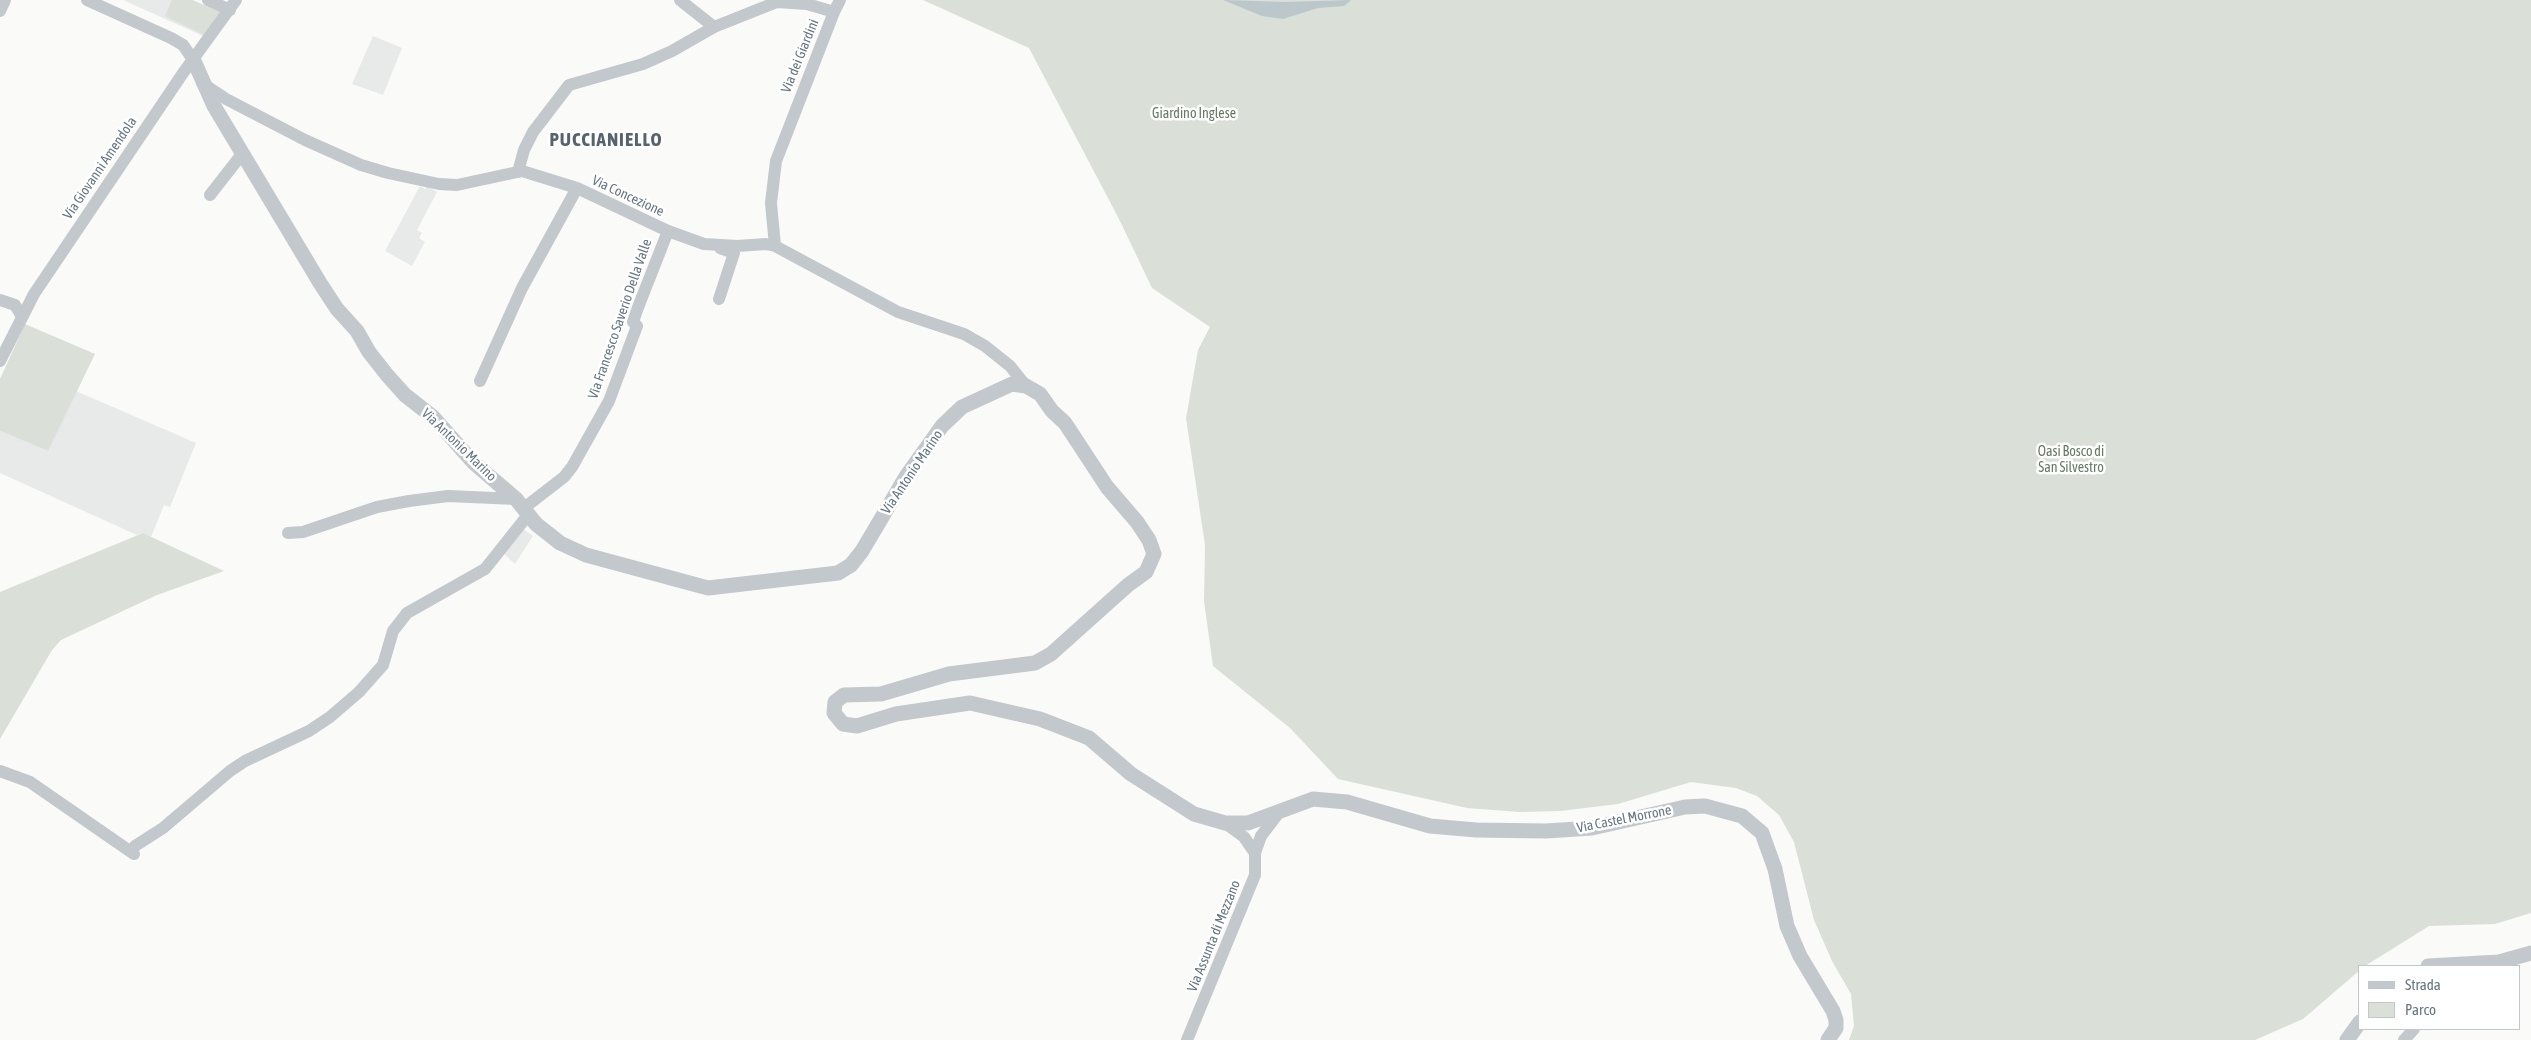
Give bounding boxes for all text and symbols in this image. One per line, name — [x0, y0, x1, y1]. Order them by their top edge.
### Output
street label: Via dei Giardini — [778, 17, 822, 95]
park label: Giardino Inglese — [1152, 106, 1236, 122]
street label: Via Giovanni Amendola — [59, 114, 141, 222]
district label: PUCCIANIELLO — [548, 129, 664, 151]
street label: Via Concezione — [589, 172, 667, 220]
street label: Via Francesco Saverio Della Valle — [585, 237, 655, 401]
street label: Via Antonio Marino — [418, 405, 500, 485]
street label: Via Antonio Marino — [878, 427, 946, 517]
park label: Oasi Bosco di San Silvestro — [2038, 444, 2104, 477]
street label: Via Castel Morrone — [1575, 802, 1673, 836]
street label: Via Assunta di Mezzano — [1184, 878, 1244, 994]
legend — [2358, 965, 2521, 1030]
text: Strada — [2405, 976, 2441, 993]
text: Parco — [2405, 1001, 2436, 1018]

